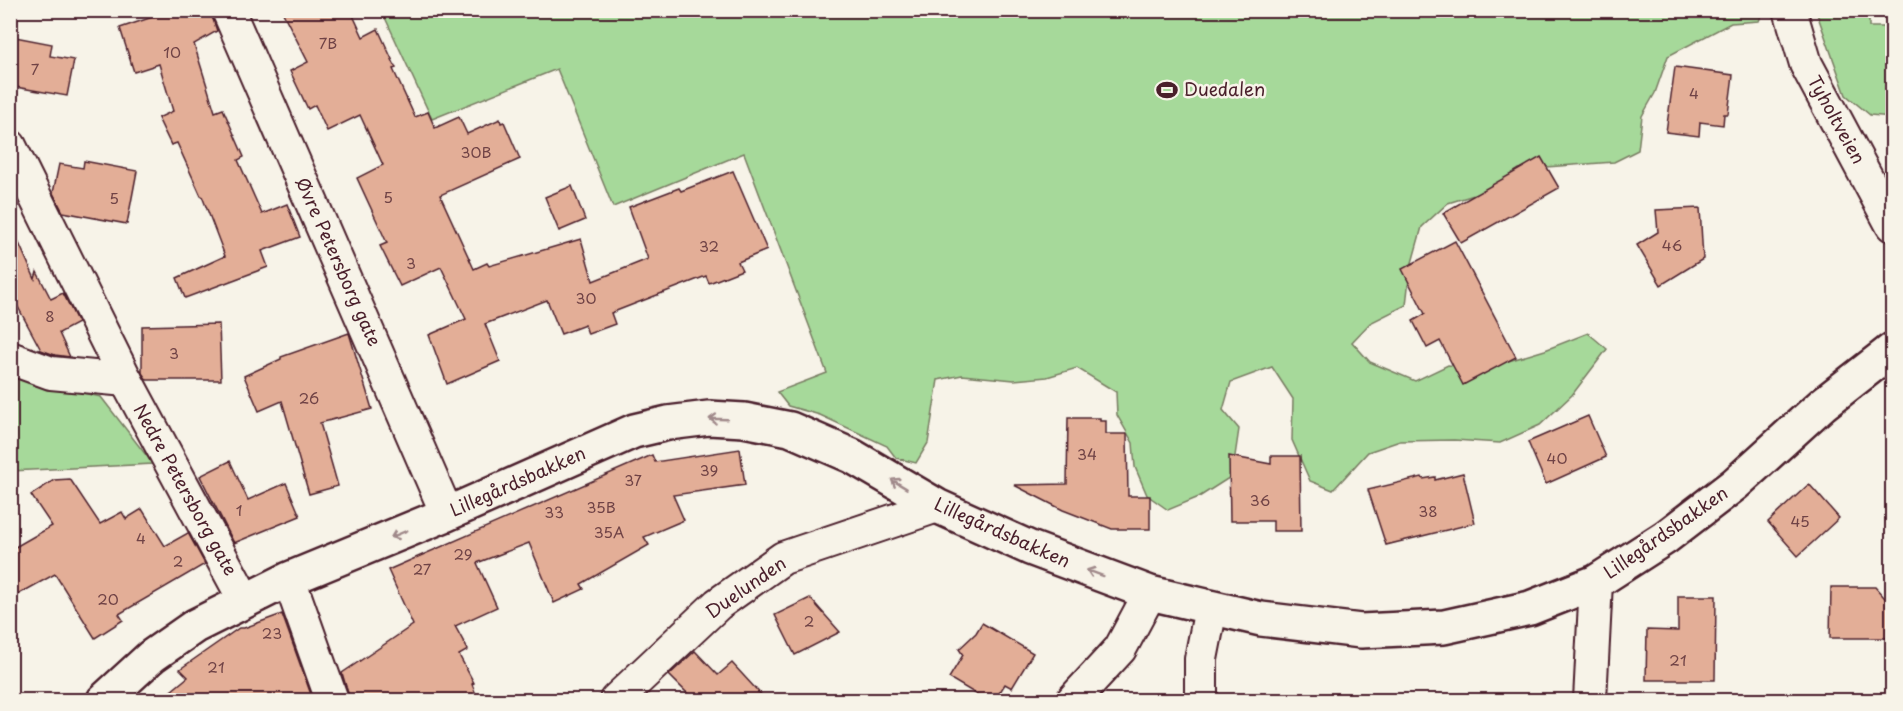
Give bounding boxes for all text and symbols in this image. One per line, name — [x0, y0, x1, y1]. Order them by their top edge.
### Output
house number: 7B — [319, 31, 337, 54]
house number: 10 — [163, 40, 181, 63]
house number: 7 — [31, 57, 40, 80]
street label: Tyholtveien — [1802, 70, 1873, 169]
place label: Duedalen — [1184, 75, 1265, 102]
sports icon: Duedalen — [1155, 78, 1179, 102]
house number: 4 — [1689, 81, 1699, 104]
house number: 30B — [461, 140, 491, 163]
street label: Øvre Petersborg gate — [290, 172, 389, 350]
house number: 5 — [383, 185, 393, 208]
house number: 5 — [109, 186, 119, 209]
house number: 46 — [1662, 233, 1682, 256]
house number: 32 — [699, 234, 719, 257]
house number: 3 — [406, 251, 416, 274]
house number: 30 — [576, 286, 596, 309]
house number: 8 — [45, 304, 55, 327]
house number: 3 — [169, 341, 179, 364]
house number: 26 — [299, 386, 319, 409]
street label: Nedre Petersborg gate — [128, 398, 245, 580]
one-way arrow — [708, 413, 728, 425]
street label: Lillegårdsbakken — [445, 439, 590, 523]
house number: 34 — [1077, 442, 1097, 465]
house number: 40 — [1547, 446, 1567, 469]
house number: 39 — [700, 458, 718, 481]
house number: 37 — [624, 468, 642, 491]
one-way arrow — [891, 477, 908, 489]
street label: Lillegårdsbakken — [1598, 479, 1733, 585]
house number: 36 — [1250, 488, 1270, 511]
street label: Lillegårdsbakken — [930, 490, 1075, 574]
house number: 35B — [586, 495, 616, 518]
house number: 1 — [236, 498, 242, 521]
house number: 38 — [1418, 499, 1438, 522]
house number: 33 — [544, 500, 564, 523]
house number: 45 — [1790, 509, 1810, 532]
house number: 35A — [594, 520, 624, 543]
house number: 4 — [136, 526, 146, 549]
one-way arrow — [390, 529, 408, 540]
house number: 29 — [453, 542, 473, 565]
house number: 2 — [173, 549, 183, 572]
street label: Duelunden — [699, 549, 791, 624]
house number: 27 — [413, 557, 432, 580]
one-way arrow — [1086, 566, 1105, 577]
house number: 20 — [97, 587, 119, 610]
house number: 2 — [804, 609, 814, 632]
house number: 23 — [262, 621, 282, 644]
house number: 21 — [1669, 648, 1687, 671]
house number: 21 — [207, 655, 225, 678]

